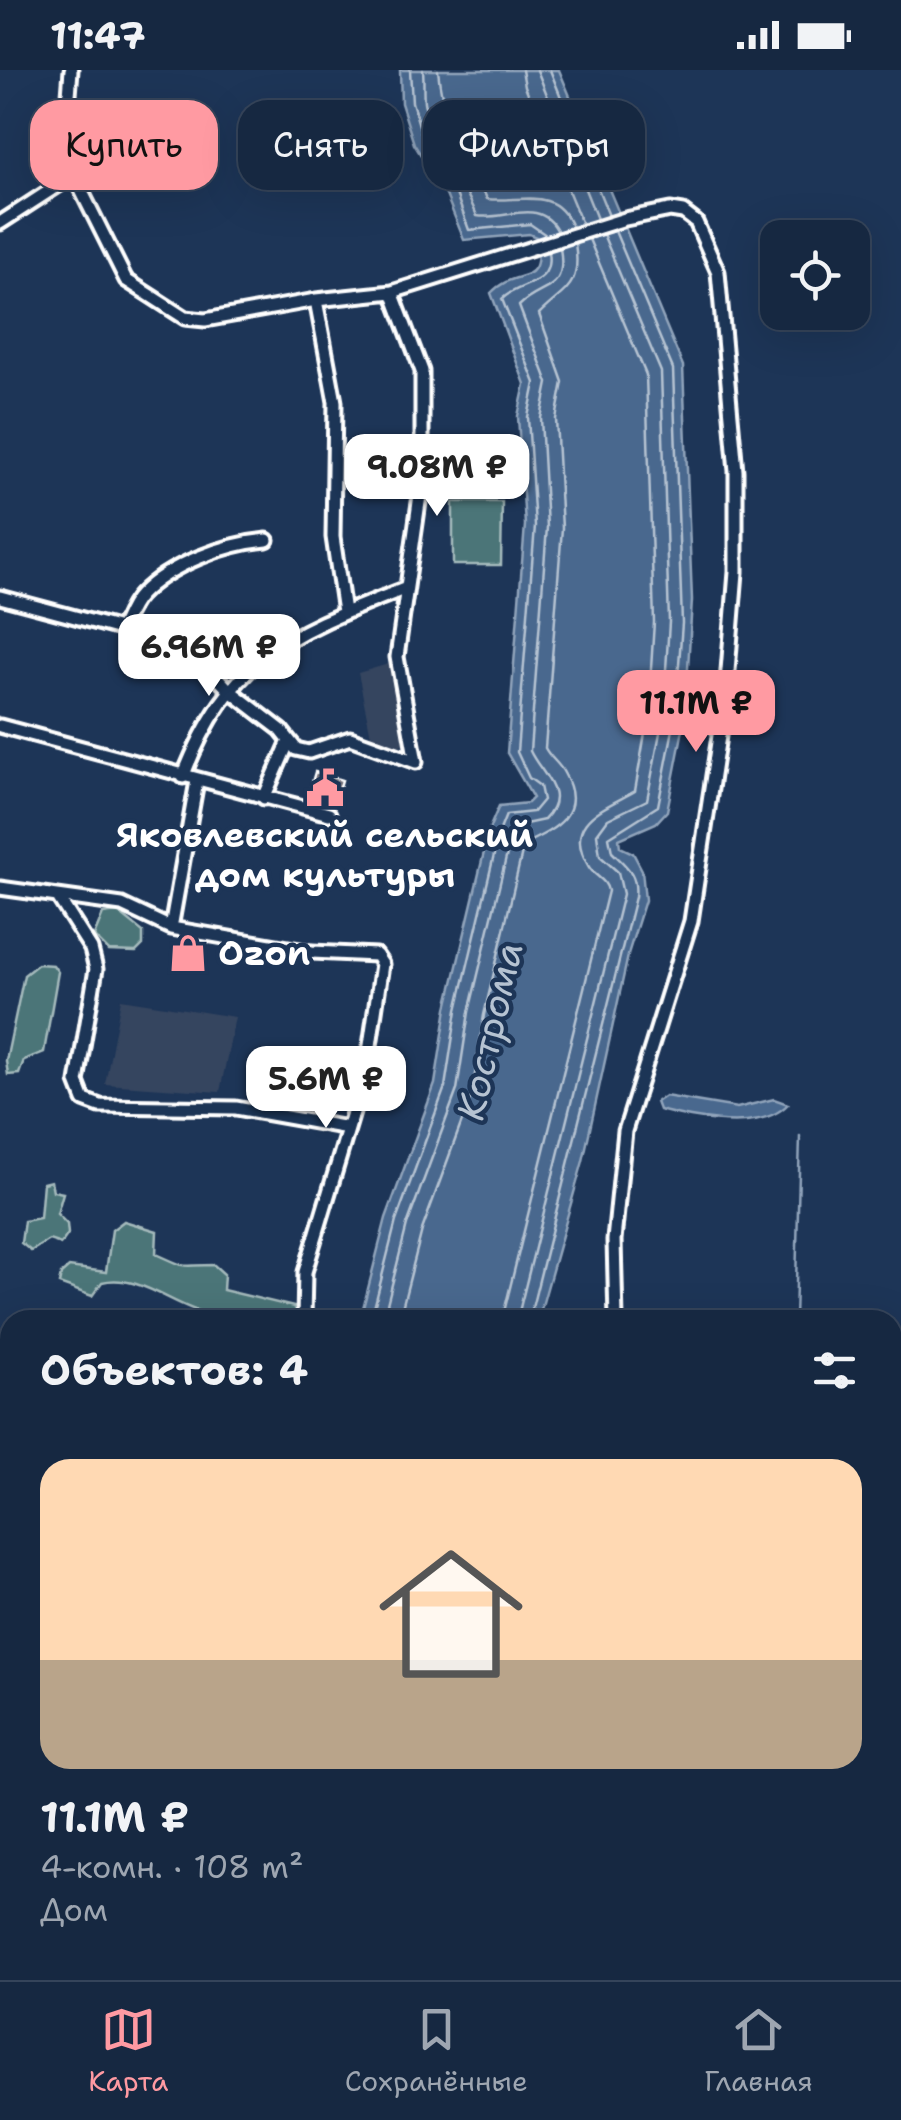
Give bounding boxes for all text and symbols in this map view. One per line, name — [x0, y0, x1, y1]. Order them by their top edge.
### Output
text: 11:47 — [50, 10, 146, 61]
chip: Купить — [30, 100, 218, 190]
chip: Снять — [238, 100, 403, 190]
chip: Фильтры — [423, 100, 645, 190]
map controls — [760, 220, 870, 330]
button: locate — [760, 220, 870, 330]
pin: 9.08M ₽ — [345, 434, 529, 519]
text: 9.08M ₽ — [366, 445, 508, 488]
pin: 6.96M ₽ — [117, 614, 301, 699]
text: 6.96M ₽ — [140, 625, 278, 668]
pin: 11.1M ₽ — [604, 670, 788, 755]
text: 11.1M ₽ — [639, 681, 753, 724]
public building icon: Яковлевский сельский дом культуры — [304, 767, 346, 809]
place label: Яковлевский сельский дом культуры — [117, 811, 533, 898]
place label: Ozon — [218, 929, 310, 976]
shop icon: Ozon — [167, 932, 209, 974]
water label: Кострома — [444, 937, 535, 1125]
pin: 5.6M ₽ — [245, 1046, 407, 1131]
text: 5.6M ₽ — [268, 1057, 384, 1100]
text: Объектов: 4 — [40, 1342, 308, 1398]
icon: filters — [807, 1343, 862, 1398]
icon: home — [361, 1524, 541, 1704]
text: 11.1M ₽ — [40, 1789, 190, 1845]
text: 4-комн. · 108 m² — [40, 1845, 304, 1888]
text: Дом — [40, 1888, 108, 1931]
tab: Карта — [88, 2002, 168, 2100]
tab: Сохранённые — [345, 2002, 528, 2100]
tab: Главная — [704, 2002, 813, 2100]

